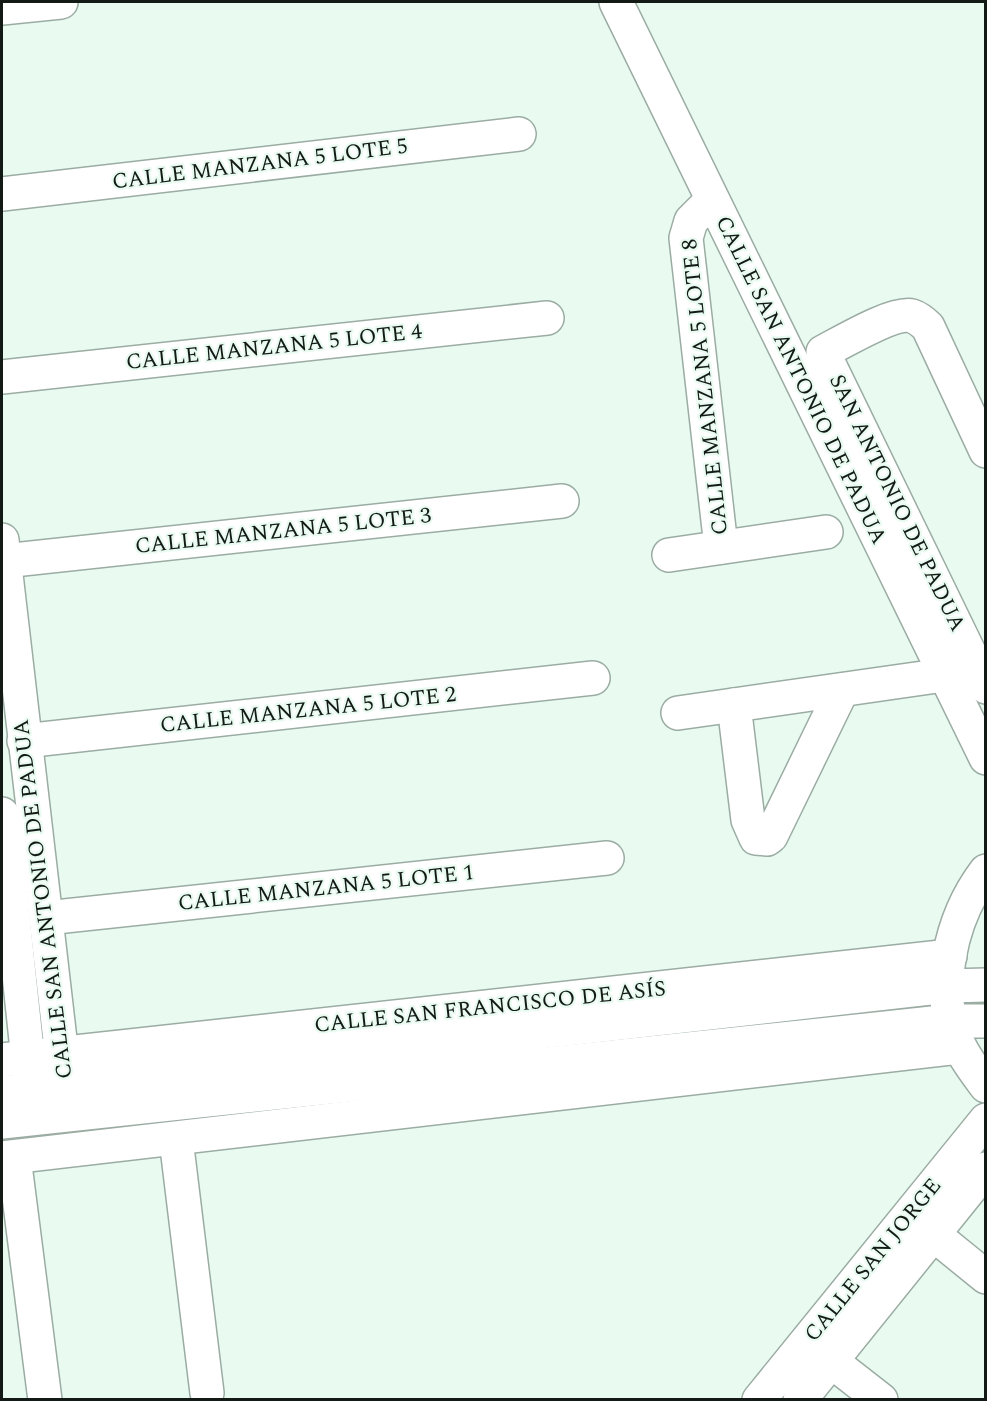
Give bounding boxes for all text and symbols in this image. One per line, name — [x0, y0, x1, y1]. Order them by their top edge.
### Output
street label: CALLE MANZANA 5 LOTE 5 — [110, 129, 410, 199]
street label: CALLE SAN ANTONIO DE PADUA — [707, 210, 895, 550]
street label: CALLE MANZANA 5 LOTE 8 — [673, 237, 737, 537]
street label: CALLE MANZANA 5 LOTE 4 — [124, 315, 424, 379]
street label: SAN ANTONIO DE PADUA — [820, 369, 974, 637]
street label: CALLE MANZANA 5 LOTE 3 — [133, 499, 433, 563]
street label: CALLE MANZANA 5 LOTE 2 — [158, 678, 458, 742]
street label: CALLE SAN ANTONIO DE PADUA — [5, 717, 81, 1081]
street label: CALLE MANZANA 5 LOTE 1 — [176, 856, 476, 920]
street label: CALLE SAN FRANCISCO DE ASÍS — [313, 972, 667, 1042]
street label: CALLE SAN JORGE — [796, 1171, 950, 1349]

